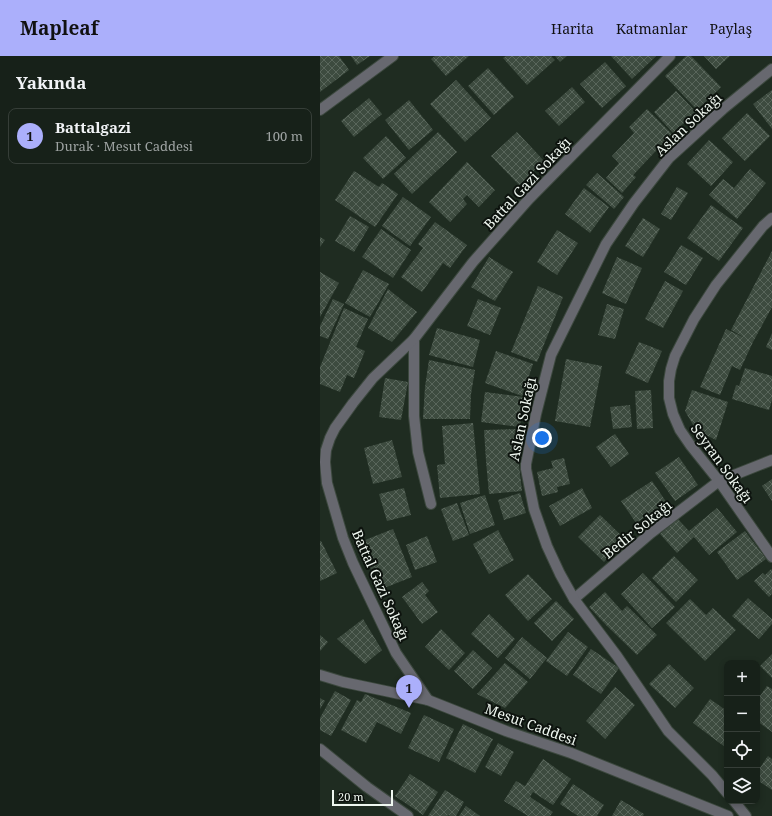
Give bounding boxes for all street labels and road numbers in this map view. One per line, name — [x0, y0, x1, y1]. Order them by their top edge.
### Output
street label: Aslan Sokağı — [650, 88, 726, 160]
street label: Battal Gazi Sokağı — [479, 132, 575, 233]
street label: Aslan Sokağı — [504, 375, 540, 462]
street label: Seyran Sokağı — [687, 420, 758, 507]
street label: Bedir Sokağı — [598, 495, 676, 563]
street label: Battal Gazi Sokağı — [348, 526, 414, 644]
street label: Mesut Caddesi — [482, 699, 580, 750]

